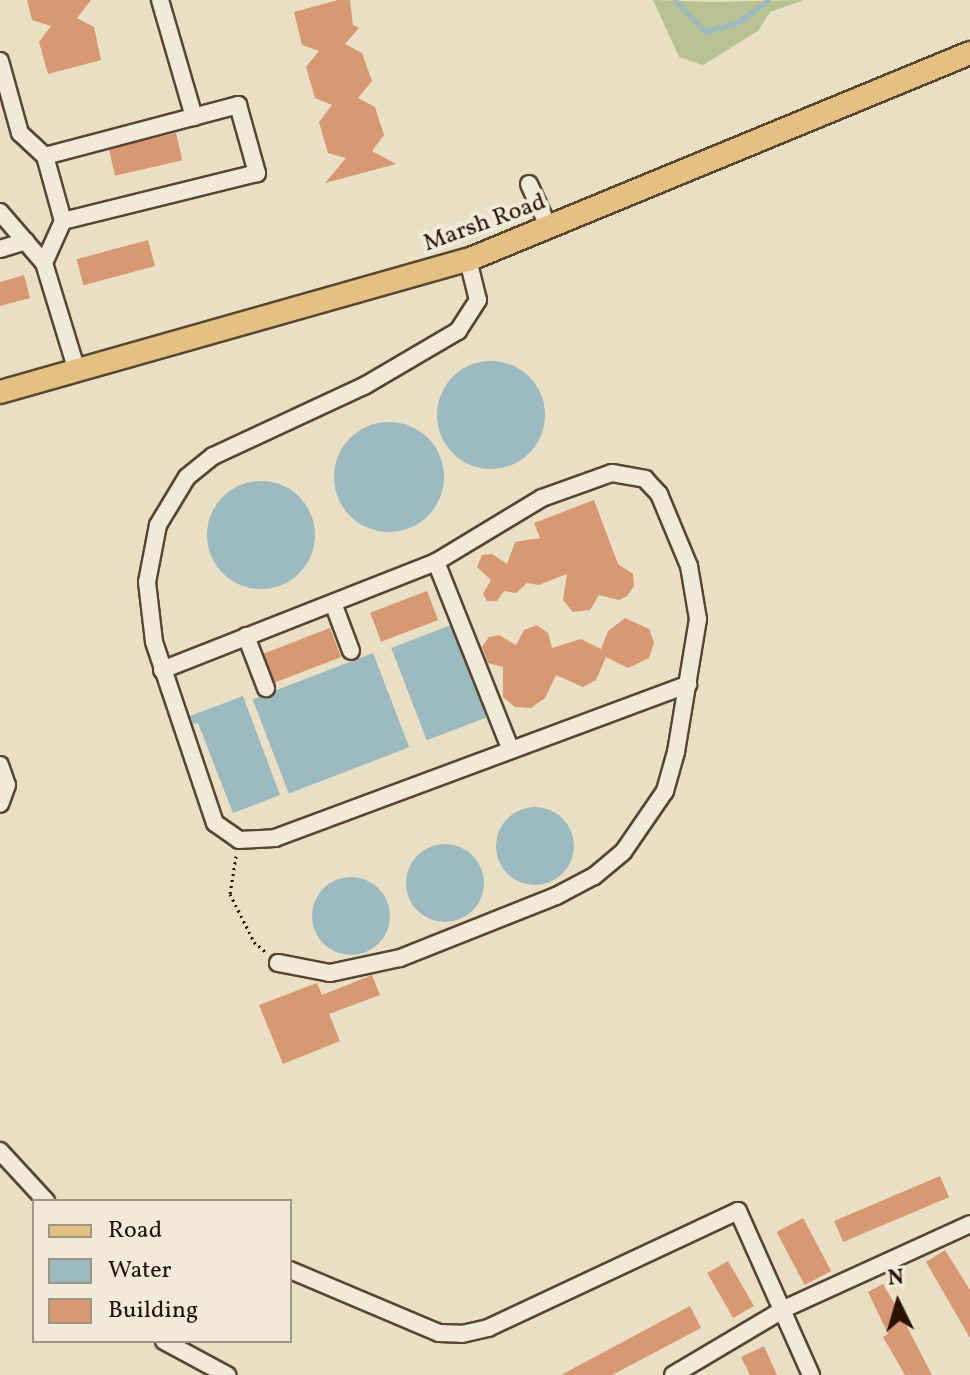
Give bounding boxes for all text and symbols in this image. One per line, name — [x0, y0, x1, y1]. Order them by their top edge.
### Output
street label: Marsh Road — [420, 189, 550, 259]
legend — [32, 1199, 292, 1343]
text: Road — [108, 1214, 162, 1248]
text: Water — [108, 1254, 172, 1288]
text: N — [887, 1262, 905, 1295]
north arrow — [858, 1263, 938, 1343]
text: Building — [108, 1294, 198, 1328]

